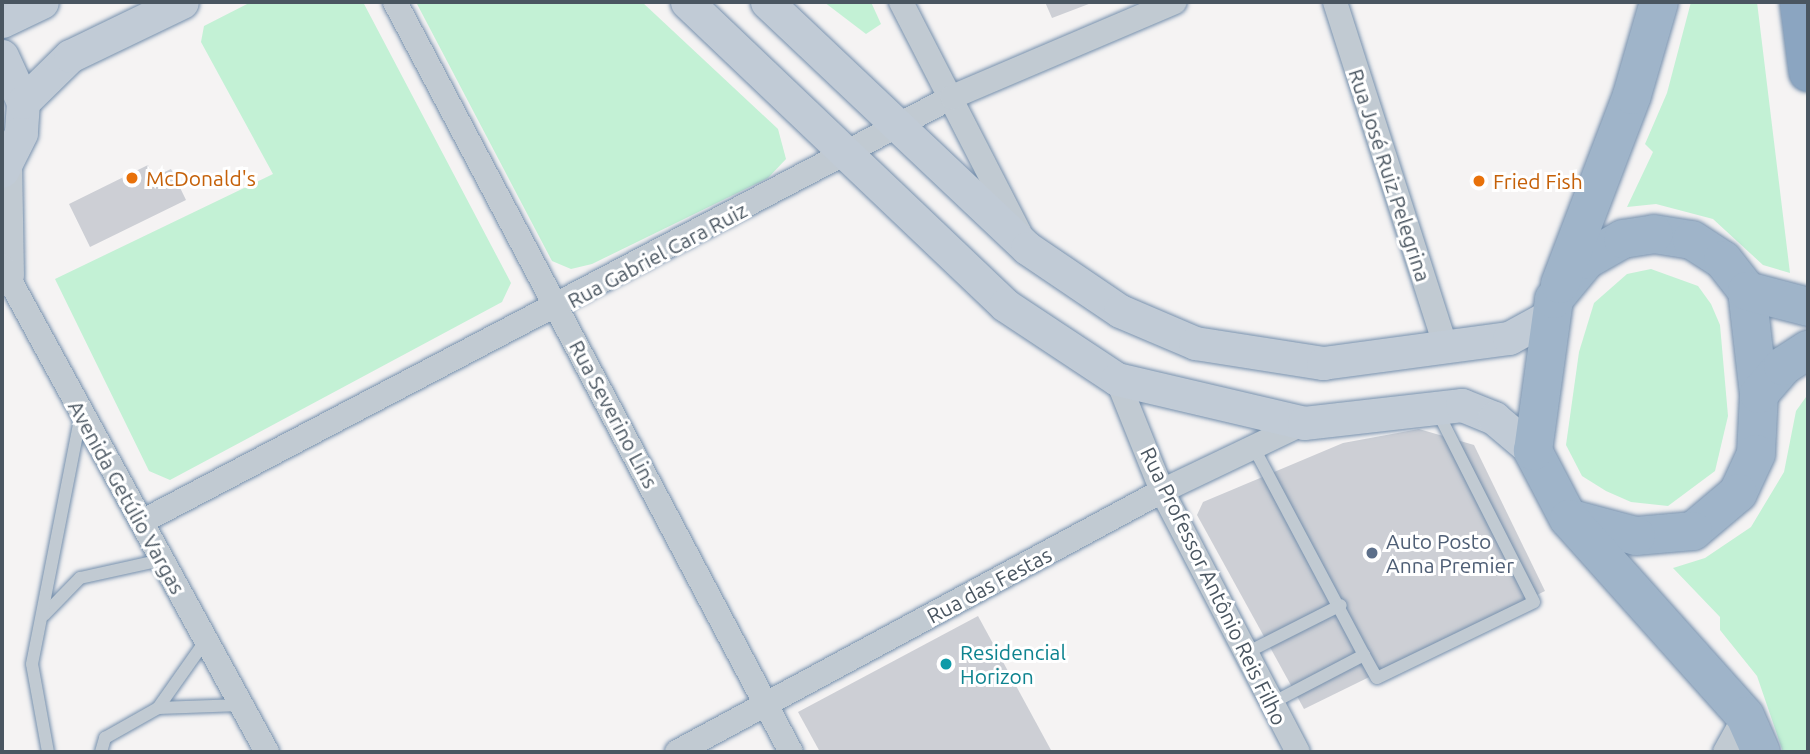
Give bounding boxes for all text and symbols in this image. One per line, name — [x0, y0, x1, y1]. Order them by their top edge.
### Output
street label: Rua José Ruiz Pelegrina — [1344, 65, 1436, 285]
place label: McDonald's — [146, 165, 256, 191]
place label: Fried Fish — [1493, 168, 1583, 194]
marker: McDonald's — [124, 170, 140, 186]
marker: Fried Fish — [1471, 173, 1487, 189]
street label: Rua Gabriel Cara Ruiz — [563, 197, 751, 313]
street label: Rua Severino Lins — [564, 336, 664, 492]
street label: Avenida Getúlio Vargas — [63, 396, 191, 598]
street label: Rua Professor Antônio Reis Filho — [1136, 443, 1292, 729]
place label: Auto Posto Anna Premier — [1386, 528, 1514, 578]
street label: Rua das Festas — [922, 542, 1056, 628]
marker: Auto Posto Anna Premier — [1364, 545, 1380, 561]
place label: Residencial Horizon — [960, 639, 1066, 689]
marker: Residencial Horizon — [938, 656, 954, 672]

